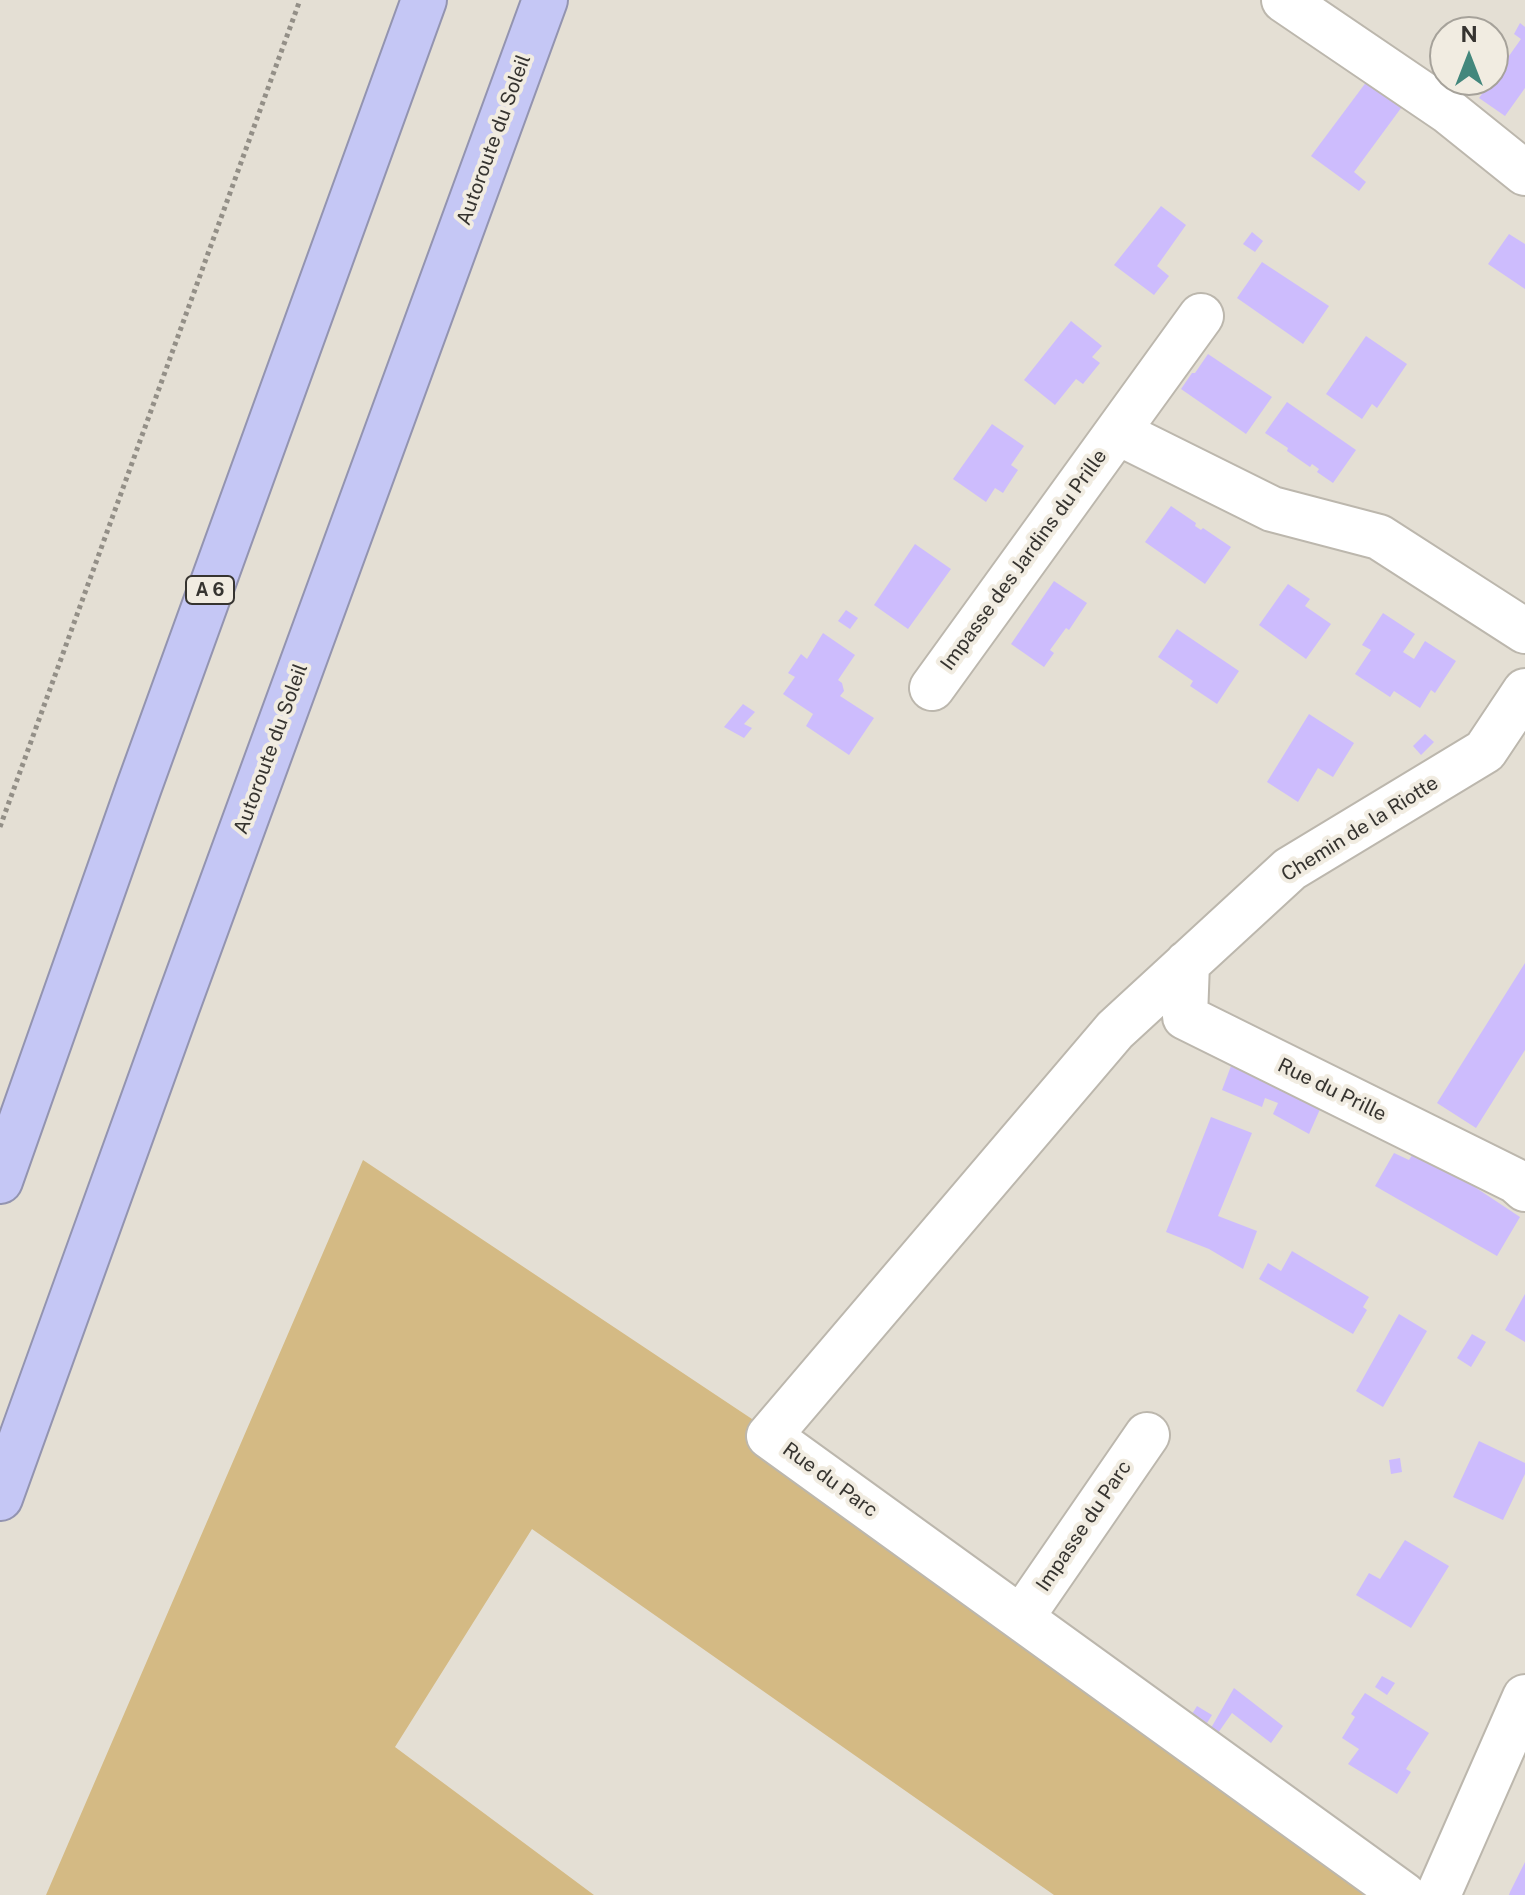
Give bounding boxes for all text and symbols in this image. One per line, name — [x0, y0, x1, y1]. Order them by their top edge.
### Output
north arrow — [1429, 16, 1509, 96]
text: N — [1460, 21, 1478, 47]
street label: Autoroute du Soleil — [452, 51, 536, 229]
street label: Impasse des Jardins du Prille — [936, 445, 1112, 675]
road number: A 6 — [186, 576, 234, 604]
street label: Autoroute du Soleil — [229, 660, 313, 838]
street label: Chemin de la Riotte — [1277, 771, 1443, 887]
street label: Rue du Prille — [1274, 1053, 1390, 1127]
street label: Rue du Parc — [778, 1437, 882, 1523]
street label: Impasse du Parc — [1031, 1456, 1137, 1596]

